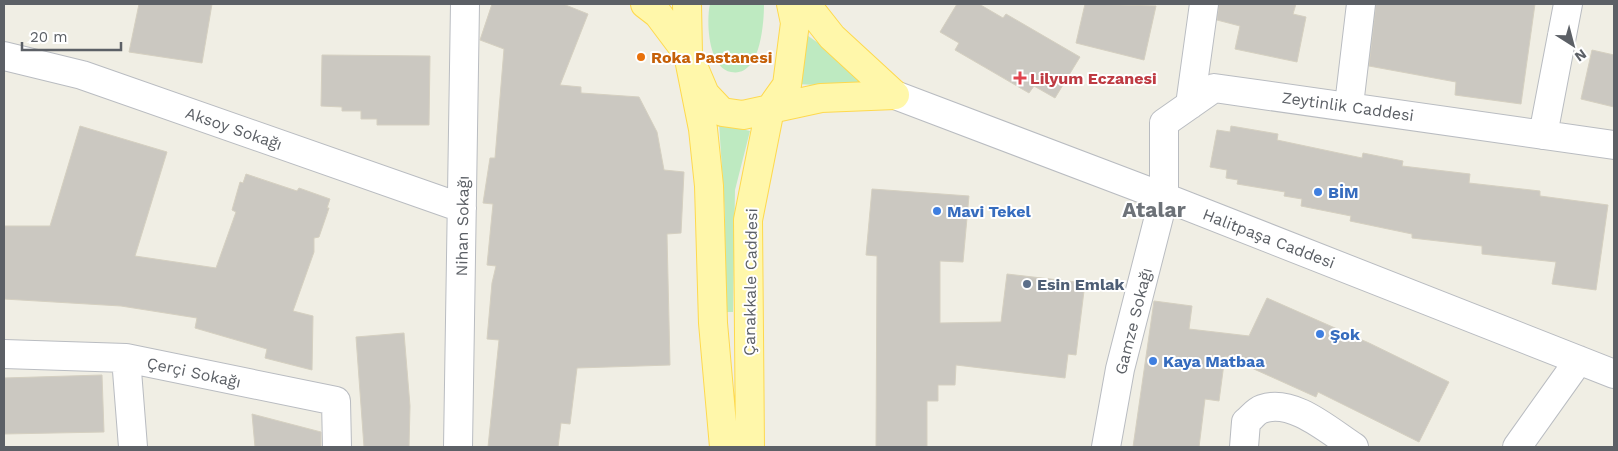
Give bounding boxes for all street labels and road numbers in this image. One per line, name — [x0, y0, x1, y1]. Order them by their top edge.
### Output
street label: Zeytinlik Caddesi — [1281, 88, 1415, 125]
street label: Aksoy Sokağı — [183, 103, 285, 154]
street label: Nihan Sokağı — [452, 175, 473, 277]
street label: Halitpaşa Caddesi — [1200, 204, 1338, 272]
street label: Çanakkale Caddesi — [740, 208, 761, 356]
street label: Gamze Sokağı — [1111, 266, 1156, 377]
street label: Çerçi Sokağı — [145, 353, 243, 392]

